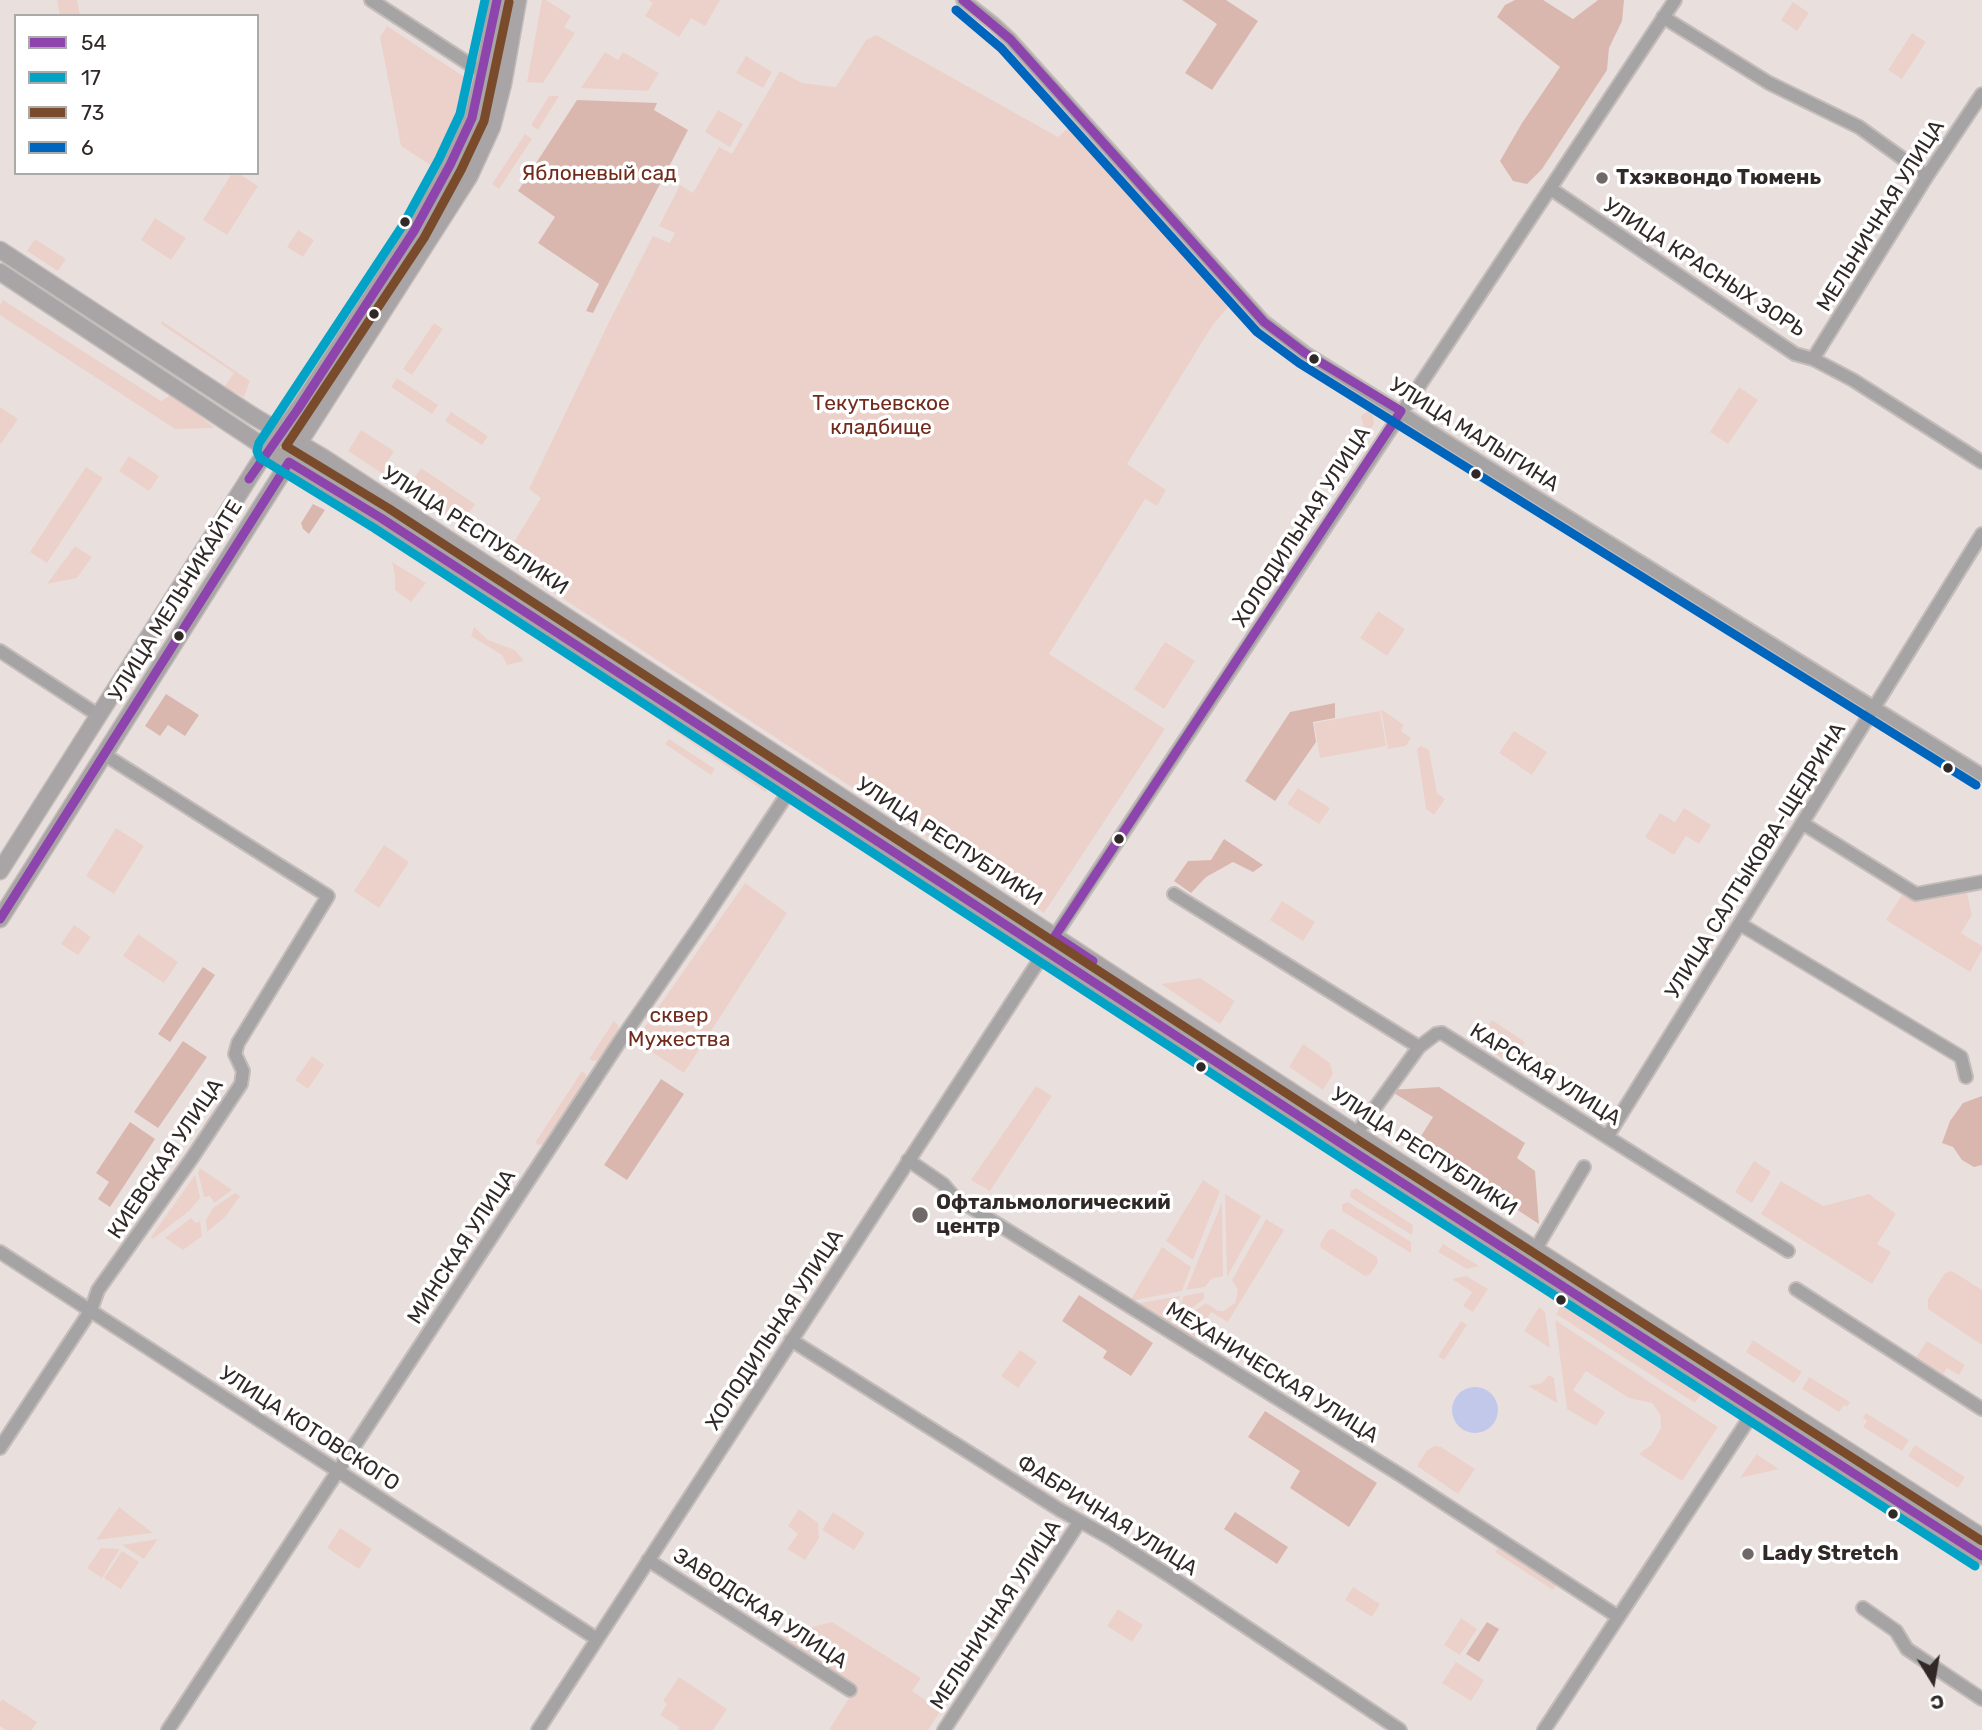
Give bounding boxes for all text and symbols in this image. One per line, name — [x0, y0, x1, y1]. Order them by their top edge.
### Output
legend — [14, 14, 259, 175]
text: 54 — [81, 30, 107, 55]
text: 17 — [81, 65, 101, 90]
text: 73 — [81, 100, 104, 125]
street label: МЕЛЬНИЧНАЯ УЛИЦА — [1812, 116, 1950, 316]
text: 6 — [81, 135, 94, 160]
park label: Яблоневый сад — [521, 161, 677, 187]
place label: Тхэквондо Тюмень — [1616, 165, 1821, 191]
marker: Тхэквондо Тюмень — [1594, 170, 1610, 186]
street label: УЛИЦА КРАСНЫХ ЗОРЬ — [1598, 193, 1810, 343]
unlabelled marker — [398, 215, 412, 229]
unlabelled marker — [367, 307, 381, 321]
unlabelled marker — [1307, 352, 1321, 366]
street label: УЛИЦА МАЛЫГИНА — [1385, 373, 1563, 497]
park label: Текутьевское кладбище — [812, 391, 950, 441]
street label: ХОЛОДИЛЬНАЯ УЛИЦА — [1228, 422, 1376, 632]
street label: УЛИЦА РЕСПУБЛИКИ — [377, 461, 573, 601]
unlabelled marker — [1469, 467, 1483, 481]
street label: УЛИЦА МЕЛЬНИКАЙТЕ — [104, 496, 248, 706]
unlabelled marker — [172, 629, 186, 643]
street label: УЛИЦА САЛТЫКОВА-ЩЕДРИНА — [1660, 719, 1852, 1003]
unlabelled marker — [1941, 761, 1955, 775]
street label: УЛИЦА РЕСПУБЛИКИ — [851, 772, 1047, 912]
unlabelled marker — [1112, 832, 1126, 846]
park label: сквер Мужества — [628, 1003, 730, 1053]
street label: КАРСКАЯ УЛИЦА — [1465, 1018, 1625, 1132]
unlabelled marker — [1194, 1060, 1208, 1074]
street label: КИЕВСКАЯ УЛИЦА — [103, 1074, 229, 1244]
street label: УЛИЦА РЕСПУБЛИКИ — [1326, 1082, 1522, 1222]
street label: МИНСКАЯ УЛИЦА — [403, 1165, 521, 1329]
place label: Офтальмологический центр — [936, 1190, 1171, 1240]
marker: Офтальмологический центр — [910, 1205, 930, 1225]
street label: ХОЛОДИЛЬНАЯ УЛИЦА — [701, 1225, 849, 1435]
unlabelled marker — [1554, 1293, 1568, 1307]
street label: МЕХАНИЧЕСКАЯ УЛИЦА — [1161, 1297, 1383, 1449]
street label: УЛИЦА КОТОВСКОГО — [214, 1361, 404, 1497]
street label: ФАБРИЧНАЯ УЛИЦА — [1012, 1450, 1202, 1582]
unlabelled marker — [1886, 1507, 1900, 1521]
street label: МЕЛЬНИЧНАЯ УЛИЦА — [925, 1516, 1067, 1714]
place label: Lady Stretch — [1762, 1541, 1899, 1567]
street label: ЗАВОДСКАЯ УЛИЦА — [668, 1543, 852, 1675]
marker: Lady Stretch — [1740, 1546, 1756, 1562]
north arrow — [1898, 1646, 1968, 1716]
text: С — [1928, 1690, 1946, 1715]

